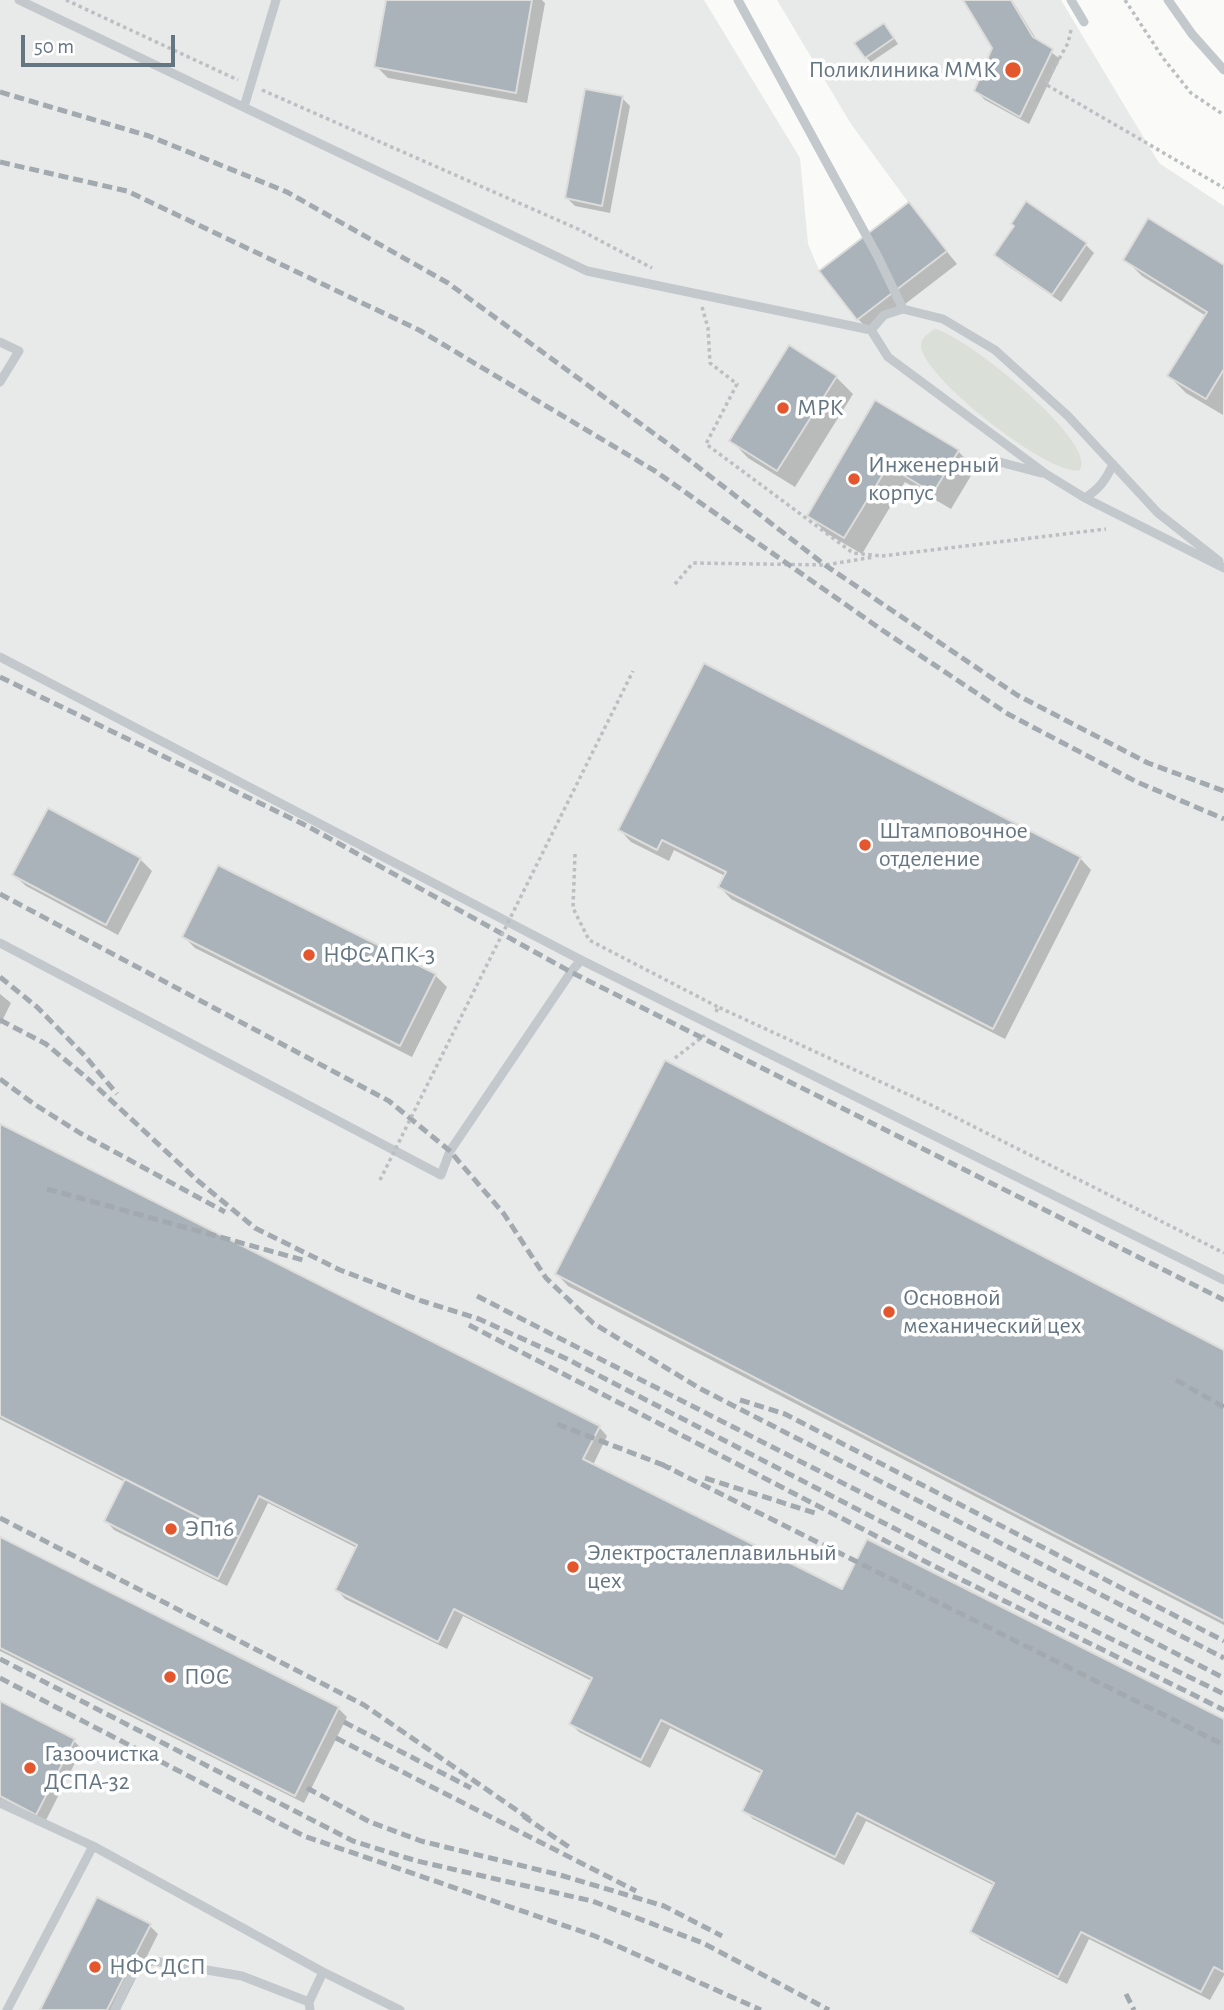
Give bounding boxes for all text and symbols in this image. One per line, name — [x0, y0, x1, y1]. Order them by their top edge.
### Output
scale bar — [24, 21, 178, 65]
text: 50 m — [34, 36, 74, 57]
place label: Поликлиника ММК — [808, 56, 997, 84]
marker: Поликлиника ММК — [1003, 60, 1023, 80]
place label: МРК — [797, 394, 843, 422]
marker: МРК — [775, 400, 791, 416]
place label: Инженерный корпус — [868, 451, 999, 507]
marker: Инженерный корпус — [846, 471, 862, 487]
place label: Штамповочное отделение — [879, 817, 1028, 873]
marker: Штамповочное отделение — [857, 837, 873, 853]
place label: НФС АПК-3 — [323, 941, 435, 969]
marker: НФС АПК-3 — [301, 947, 317, 963]
place label: Основной механический цех — [903, 1284, 1081, 1340]
marker: Основной механический цех — [881, 1304, 897, 1320]
place label: ЭП16 — [185, 1515, 234, 1543]
marker: ЭП16 — [163, 1521, 179, 1537]
place label: Электросталеплавильный цех — [587, 1539, 837, 1595]
marker: Электросталеплавильный цех — [565, 1559, 581, 1575]
place label: ПОС — [184, 1663, 229, 1691]
marker: ПОС — [162, 1669, 178, 1685]
place label: Газоочистка ДСПА-32 — [44, 1740, 159, 1796]
marker: Газоочистка ДСПА-32 — [22, 1760, 38, 1776]
place label: НФС ДСП — [109, 1953, 206, 1981]
marker: НФС ДСП — [87, 1959, 103, 1975]

